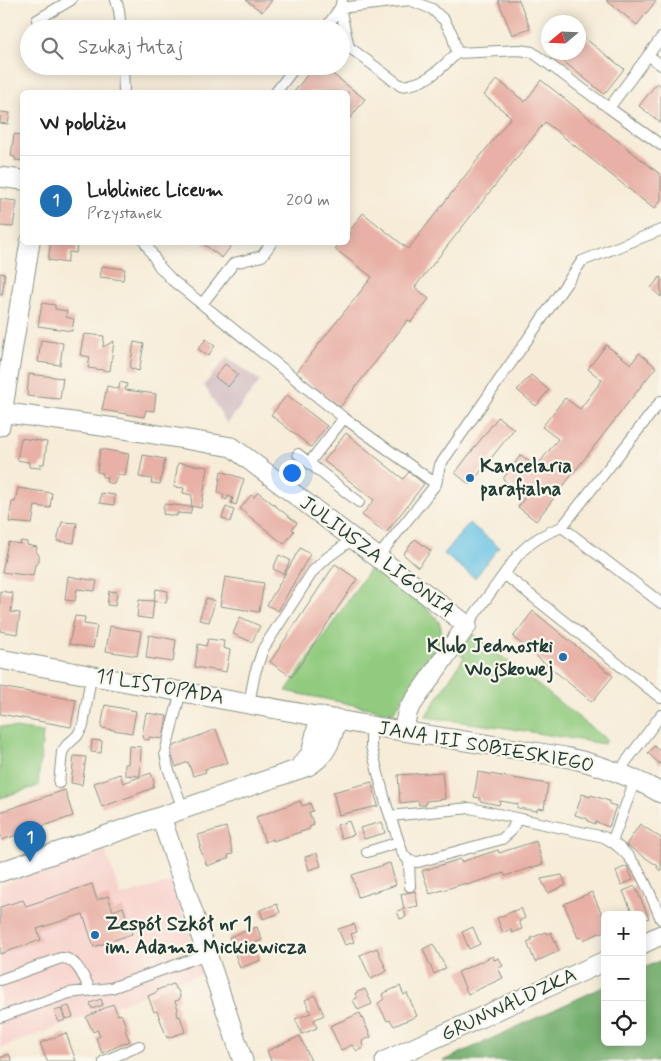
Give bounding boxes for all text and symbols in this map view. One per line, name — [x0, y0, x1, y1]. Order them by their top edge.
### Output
north arrow — [541, 15, 586, 60]
search box — [20, 20, 350, 75]
icon: search — [38, 34, 66, 62]
text: Szukaj tutaj — [78, 35, 183, 60]
text: W pobliżu — [40, 109, 126, 137]
text: Lubliniec Liceum — [87, 178, 223, 203]
text: 1 — [52, 190, 60, 211]
text: 200 m — [286, 190, 330, 211]
text: Przystanek — [87, 203, 162, 224]
place label: Kancelaria parafialna — [480, 453, 572, 503]
your location — [279, 460, 305, 486]
marker: Kancelaria parafialna — [464, 472, 476, 484]
street label: JULIUSZA LIGONIA — [294, 490, 460, 624]
place label: Klub Jednostki Wojskowej — [427, 633, 553, 683]
marker: Klub Jednostki Wojskowej — [557, 651, 569, 663]
street label: 11 LISTOPADA — [94, 662, 226, 712]
street label: JANA III SOBIESKIEGO — [376, 715, 596, 779]
pin: 1 — [14, 821, 46, 862]
place label: Zespół Szkół nr 1 im. Adama Mickiewicza — [105, 911, 307, 961]
map controls — [601, 911, 646, 1046]
button: + — [601, 911, 646, 956]
marker: Zespół Szkół nr 1 im. Adama Mickiewicza — [89, 929, 101, 941]
button: − — [601, 956, 646, 1001]
street label: GRUNWALDZKA — [437, 962, 581, 1048]
button: locate — [601, 1001, 646, 1046]

